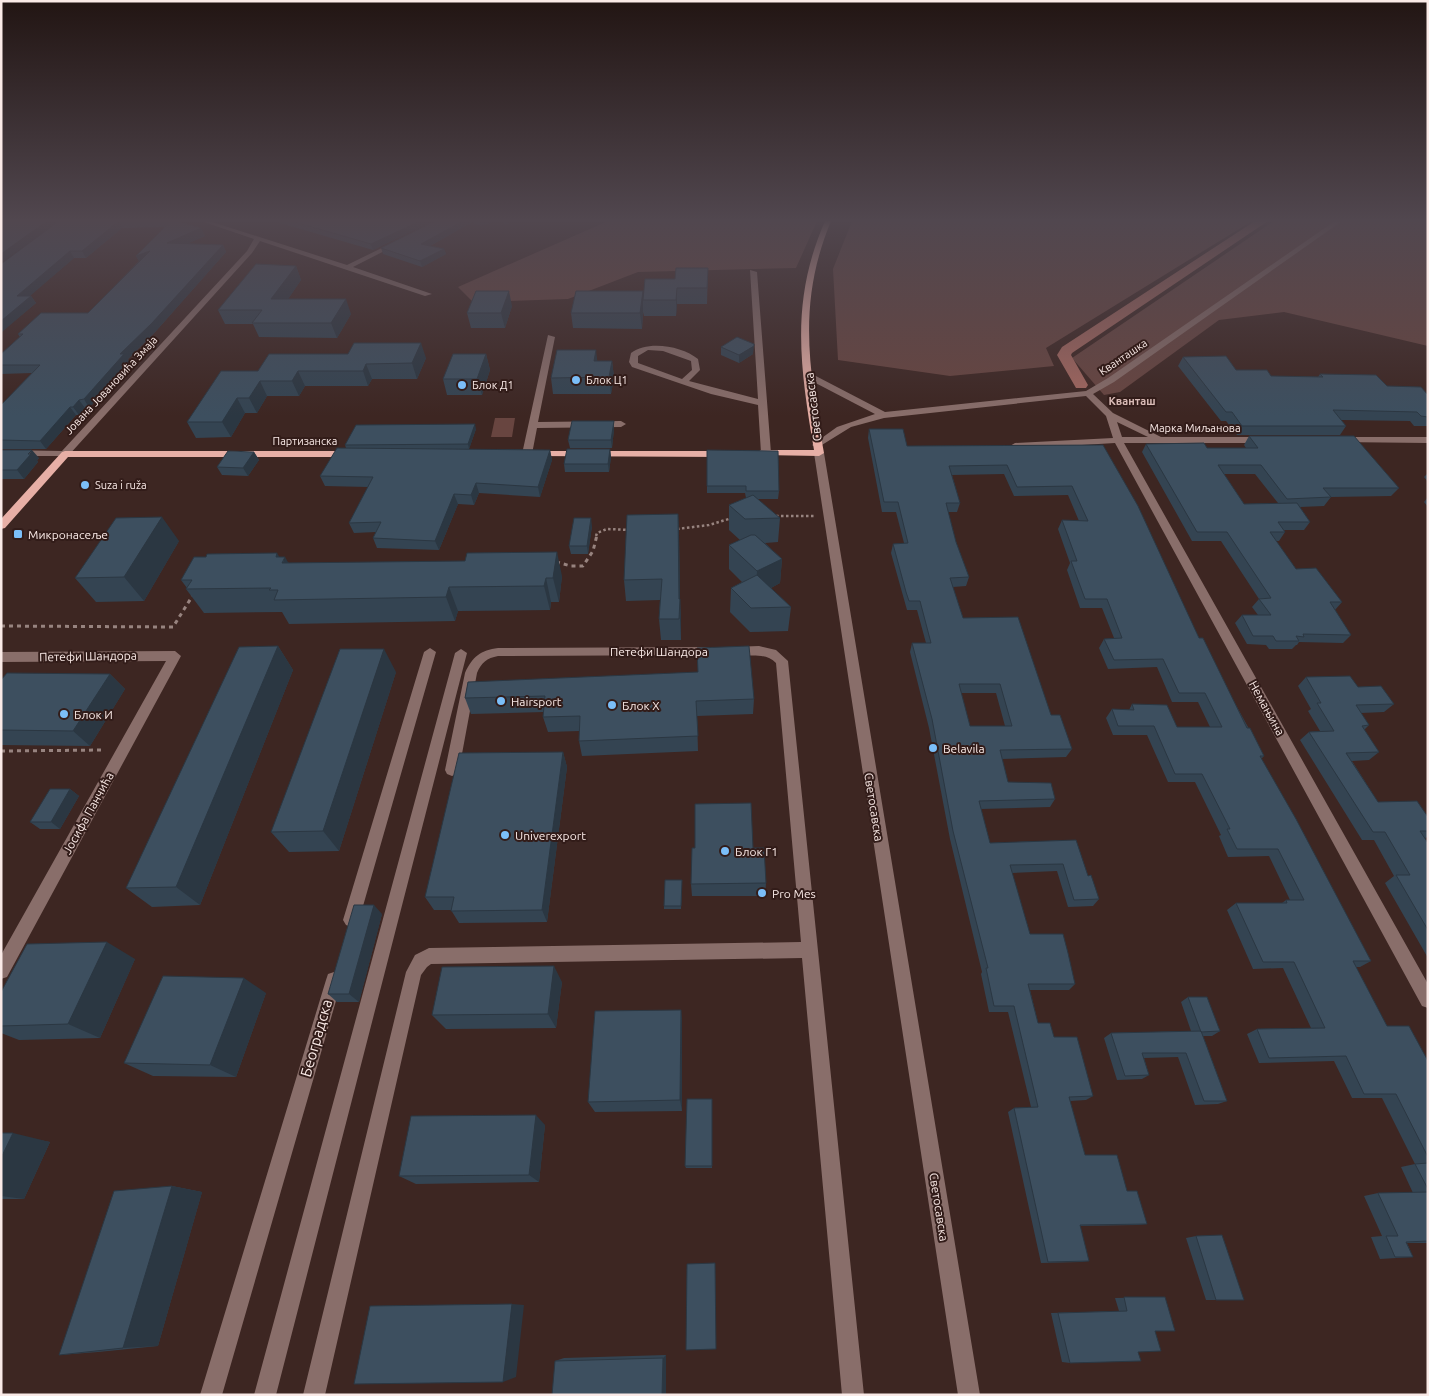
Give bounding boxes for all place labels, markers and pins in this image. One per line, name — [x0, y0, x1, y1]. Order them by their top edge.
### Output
marker: Блок Ц1 — [570, 374, 582, 386]
place label: Блок Ц1 — [586, 374, 628, 386]
marker: Блок Д1 — [456, 379, 468, 391]
place label: Блок Д1 — [472, 379, 514, 391]
marker: Suza i ruža — [79, 479, 91, 491]
place label: Suza i ruža — [95, 479, 147, 491]
marker: Микронасеље — [12, 528, 24, 540]
place label: Микронасеље — [28, 528, 108, 541]
marker: Hairsport — [495, 695, 507, 707]
place label: Hairsport — [511, 695, 562, 708]
marker: Блок Х — [606, 699, 618, 711]
place label: Блок Х — [622, 699, 660, 712]
marker: Блок И — [58, 708, 70, 720]
place label: Блок И — [74, 708, 113, 721]
marker: Belavila — [927, 742, 939, 754]
place label: Belavila — [943, 742, 985, 755]
marker: Univerexport — [499, 829, 511, 841]
place label: Univerexport — [515, 829, 586, 842]
marker: Блок Г1 — [719, 845, 731, 857]
place label: Блок Г1 — [735, 845, 778, 858]
marker: Pro Mes — [756, 887, 768, 899]
place label: Pro Mes — [772, 887, 816, 900]

